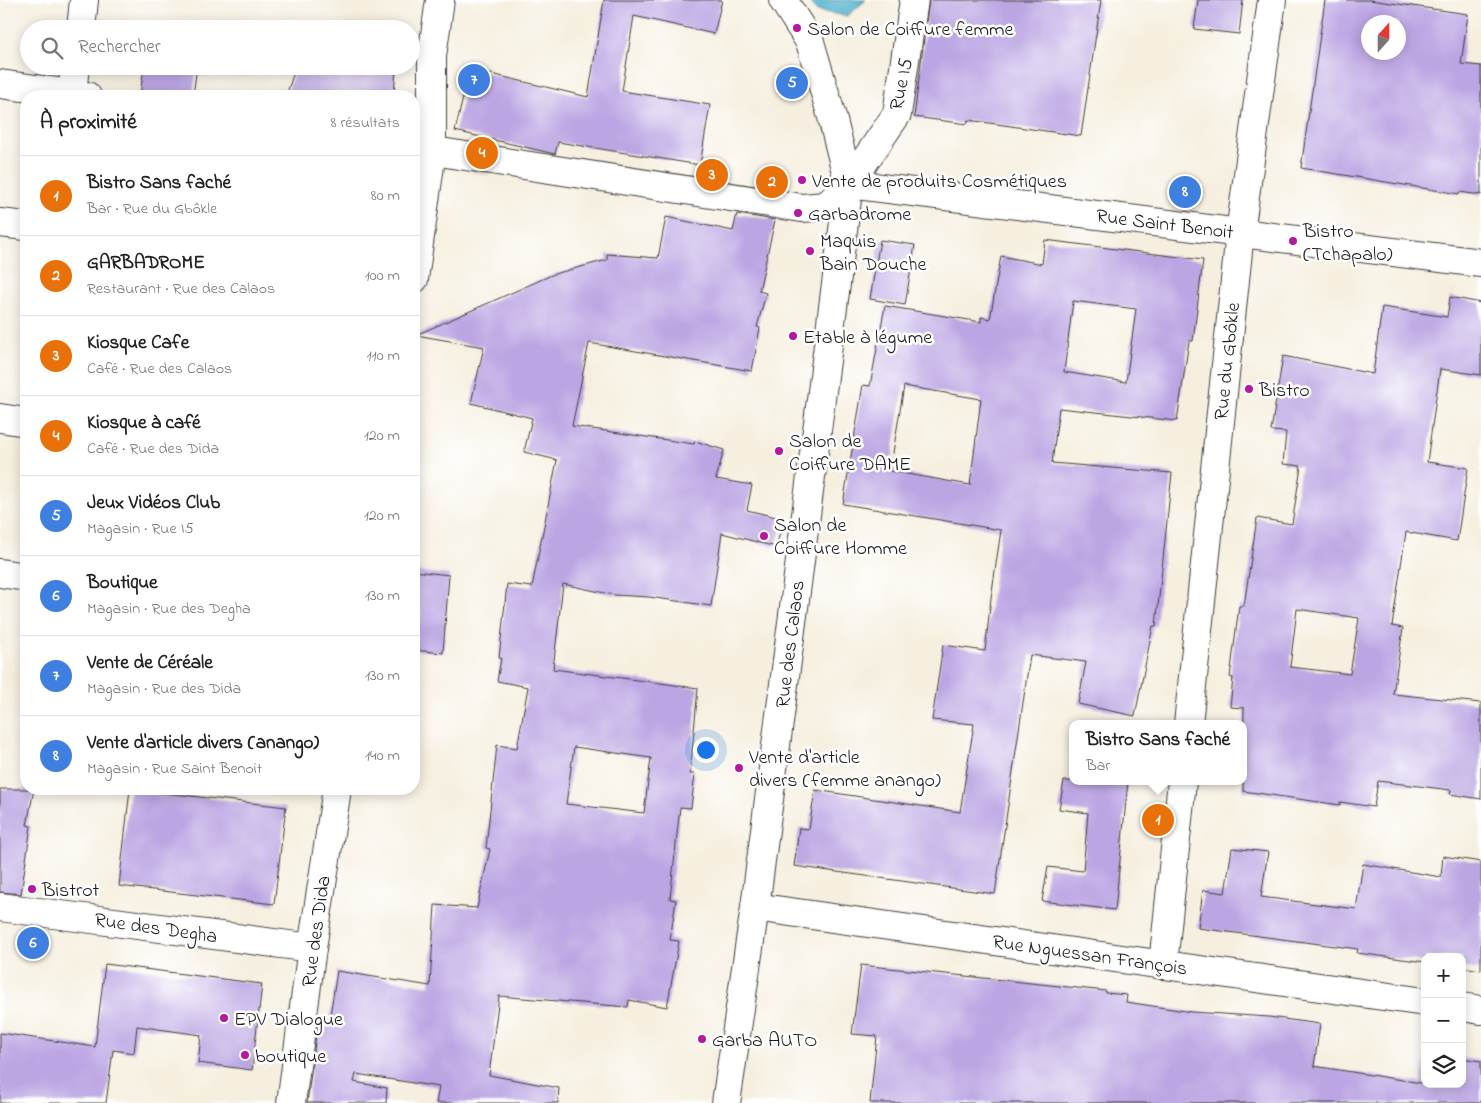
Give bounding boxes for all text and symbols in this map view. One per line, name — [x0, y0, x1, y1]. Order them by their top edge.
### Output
north arrow — [1361, 15, 1406, 60]
place label: Salon de Coiffure femme — [807, 16, 1014, 45]
search box — [20, 20, 420, 75]
marker: Salon de Coiffure femme — [791, 22, 803, 34]
icon: search — [38, 34, 66, 62]
text: Rechercher — [78, 34, 161, 61]
street label: Rue I5 — [883, 56, 922, 113]
pin: 7 — [458, 61, 490, 99]
pin: 5 — [776, 64, 808, 102]
text: À proximité — [40, 108, 137, 138]
text: 8 résultats — [330, 111, 400, 135]
pin: 4 — [466, 134, 498, 172]
pin: 3 — [696, 156, 728, 194]
pin: 2 — [756, 163, 788, 201]
place label: Vente de produits Cosmétiques — [811, 168, 1067, 197]
text: Bistro Sans faché — [87, 170, 231, 197]
pin: 8 — [1169, 173, 1201, 211]
marker: Vente de produits Cosmétiques — [796, 174, 808, 186]
text: 1 — [53, 184, 59, 208]
text: 80 m — [371, 184, 400, 208]
text: Bar · Rue du Gbôkle — [87, 197, 217, 221]
place label: Garbadrome — [808, 201, 911, 230]
street label: Rue Saint Benoit — [1094, 203, 1235, 248]
marker: Garbadrome — [792, 207, 804, 219]
place label: Bistro (Tchapalo) — [1302, 218, 1393, 270]
place label: Maquis Bain Douche — [819, 228, 927, 280]
marker: Bistro (Tchapalo) — [1287, 235, 1299, 247]
marker: Maquis Bain Douche — [804, 245, 816, 257]
text: GARBADROME — [87, 250, 205, 277]
text: 2 — [52, 264, 60, 288]
text: 100 m — [365, 264, 400, 288]
text: Restaurant · Rue des Calaos — [87, 277, 275, 301]
street label: Rue du Gbôkle — [1208, 301, 1249, 421]
place label: Etable à légume — [803, 324, 932, 354]
text: Kiosque Cafe — [87, 330, 189, 357]
marker: Etable à légume — [787, 330, 799, 342]
text: 3 — [53, 344, 59, 368]
text: 110 m — [366, 344, 400, 368]
text: Café · Rue des Calaos — [87, 357, 232, 381]
place label: Bistro — [1258, 377, 1310, 406]
marker: Bistro — [1243, 383, 1255, 395]
text: Kiosque à café — [87, 410, 200, 437]
text: 4 — [53, 424, 59, 448]
text: 120 m — [364, 424, 400, 448]
place label: Salon de Coiffure DAME — [789, 428, 911, 480]
text: Café · Rue des Dida — [87, 437, 219, 461]
marker: Salon de Coiffure DAME — [773, 445, 785, 457]
text: Jeux Vidéos Club — [87, 490, 220, 517]
text: 5 — [51, 504, 61, 528]
text: 120 m — [364, 504, 400, 528]
place label: Salon de Coiffure Homme — [774, 512, 907, 564]
text: Magasin · Rue I5 — [87, 517, 194, 541]
marker: Salon de Coiffure Homme — [758, 530, 770, 542]
text: Boutique — [87, 570, 158, 597]
street label: Rue des Calaos — [769, 579, 814, 710]
text: 6 — [52, 584, 60, 608]
text: 130 m — [365, 584, 400, 608]
text: Magasin · Rue des Degha — [87, 597, 251, 621]
text: Vente de Céréale — [87, 650, 213, 677]
text: 7 — [53, 664, 59, 688]
text: 130 m — [365, 664, 400, 688]
text: Magasin · Rue des Dida — [87, 677, 241, 701]
popup — [1069, 720, 1247, 785]
text: Bistro Sans faché — [1086, 727, 1230, 754]
text: Vente d'article divers (anango) — [87, 730, 319, 757]
your location — [693, 737, 719, 763]
text: 8 — [53, 744, 59, 768]
text: 140 m — [365, 744, 400, 768]
place label: Vente d'article divers (femme anango) — [748, 744, 941, 797]
text: Bar — [1086, 754, 1110, 778]
text: Magasin · Rue Saint Benoit — [87, 757, 262, 781]
marker: Vente d'article divers (femme anango) — [733, 762, 745, 774]
pin: 1 — [1142, 801, 1174, 839]
street label: Rue des Dida — [295, 874, 340, 989]
place label: Bistrot — [41, 877, 100, 906]
marker: Bistrot — [26, 883, 38, 895]
street label: Rue des Degha — [92, 906, 219, 953]
pin: 6 — [17, 924, 49, 962]
street label: Rue Nguessan François — [990, 928, 1189, 986]
map controls — [1421, 953, 1466, 1088]
button: + — [1421, 953, 1466, 998]
button: − — [1421, 998, 1466, 1043]
place label: EPV Dialogue — [234, 1006, 343, 1036]
marker: EPV Dialogue — [218, 1012, 230, 1024]
place label: Garba AUTO — [712, 1027, 817, 1056]
marker: Garba AUTO — [696, 1033, 708, 1045]
place label: boutique — [255, 1043, 326, 1072]
button: layers — [1421, 1043, 1466, 1088]
marker: boutique — [239, 1049, 251, 1061]

